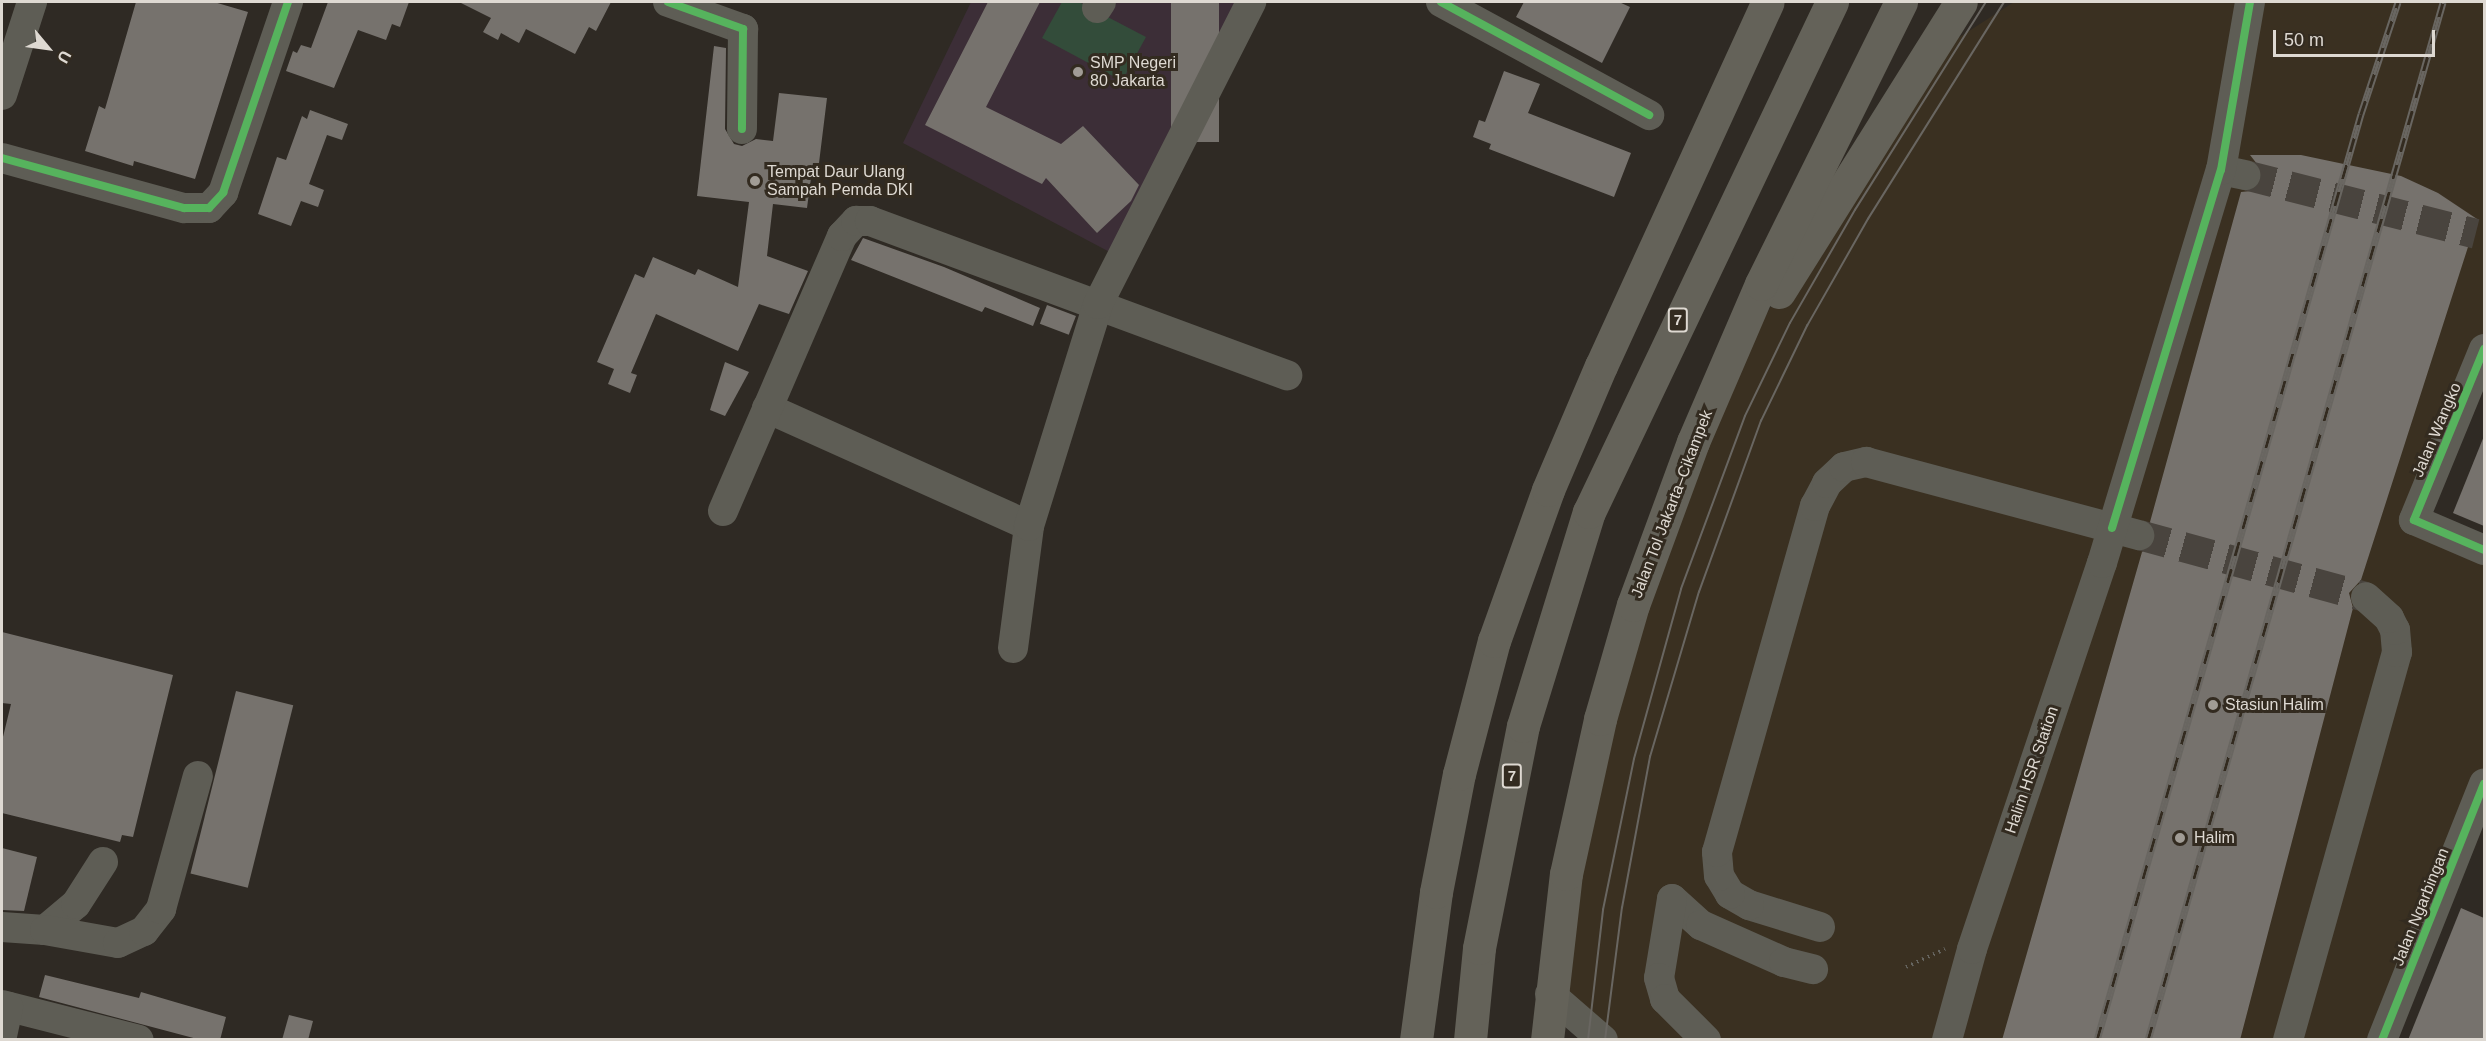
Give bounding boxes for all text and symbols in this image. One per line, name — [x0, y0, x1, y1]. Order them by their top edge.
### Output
north arrow — [18, 18, 78, 78]
scale bar — [2276, 18, 2438, 56]
text: 50 m — [2284, 30, 2324, 50]
text: U — [54, 48, 74, 66]
place label: SMP Negeri 80 Jakarta — [1090, 53, 1176, 91]
marker: SMP Negeri 80 Jakarta — [1071, 65, 1085, 79]
place label: Tempat Daur Ulang Sampah Pemda DKI — [767, 162, 913, 200]
marker: Tempat Daur Ulang Sampah Pemda DKI — [748, 174, 762, 188]
road number: 7 — [1668, 308, 1688, 332]
street label: Jalan Wangko — [2408, 380, 2466, 480]
street label: Jalan Tol Jakarta–Cikampek — [1627, 407, 1717, 601]
place label: Stasiun Halim — [2225, 695, 2324, 715]
marker: Stasiun Halim — [2206, 698, 2220, 712]
street label: Halim HSR Station — [2001, 704, 2063, 836]
road number: 7 — [1502, 764, 1522, 788]
place label: Halim — [2194, 828, 2235, 848]
marker: Halim — [2171, 829, 2189, 847]
street label: Jalan Ngarbingan — [2389, 845, 2453, 969]

